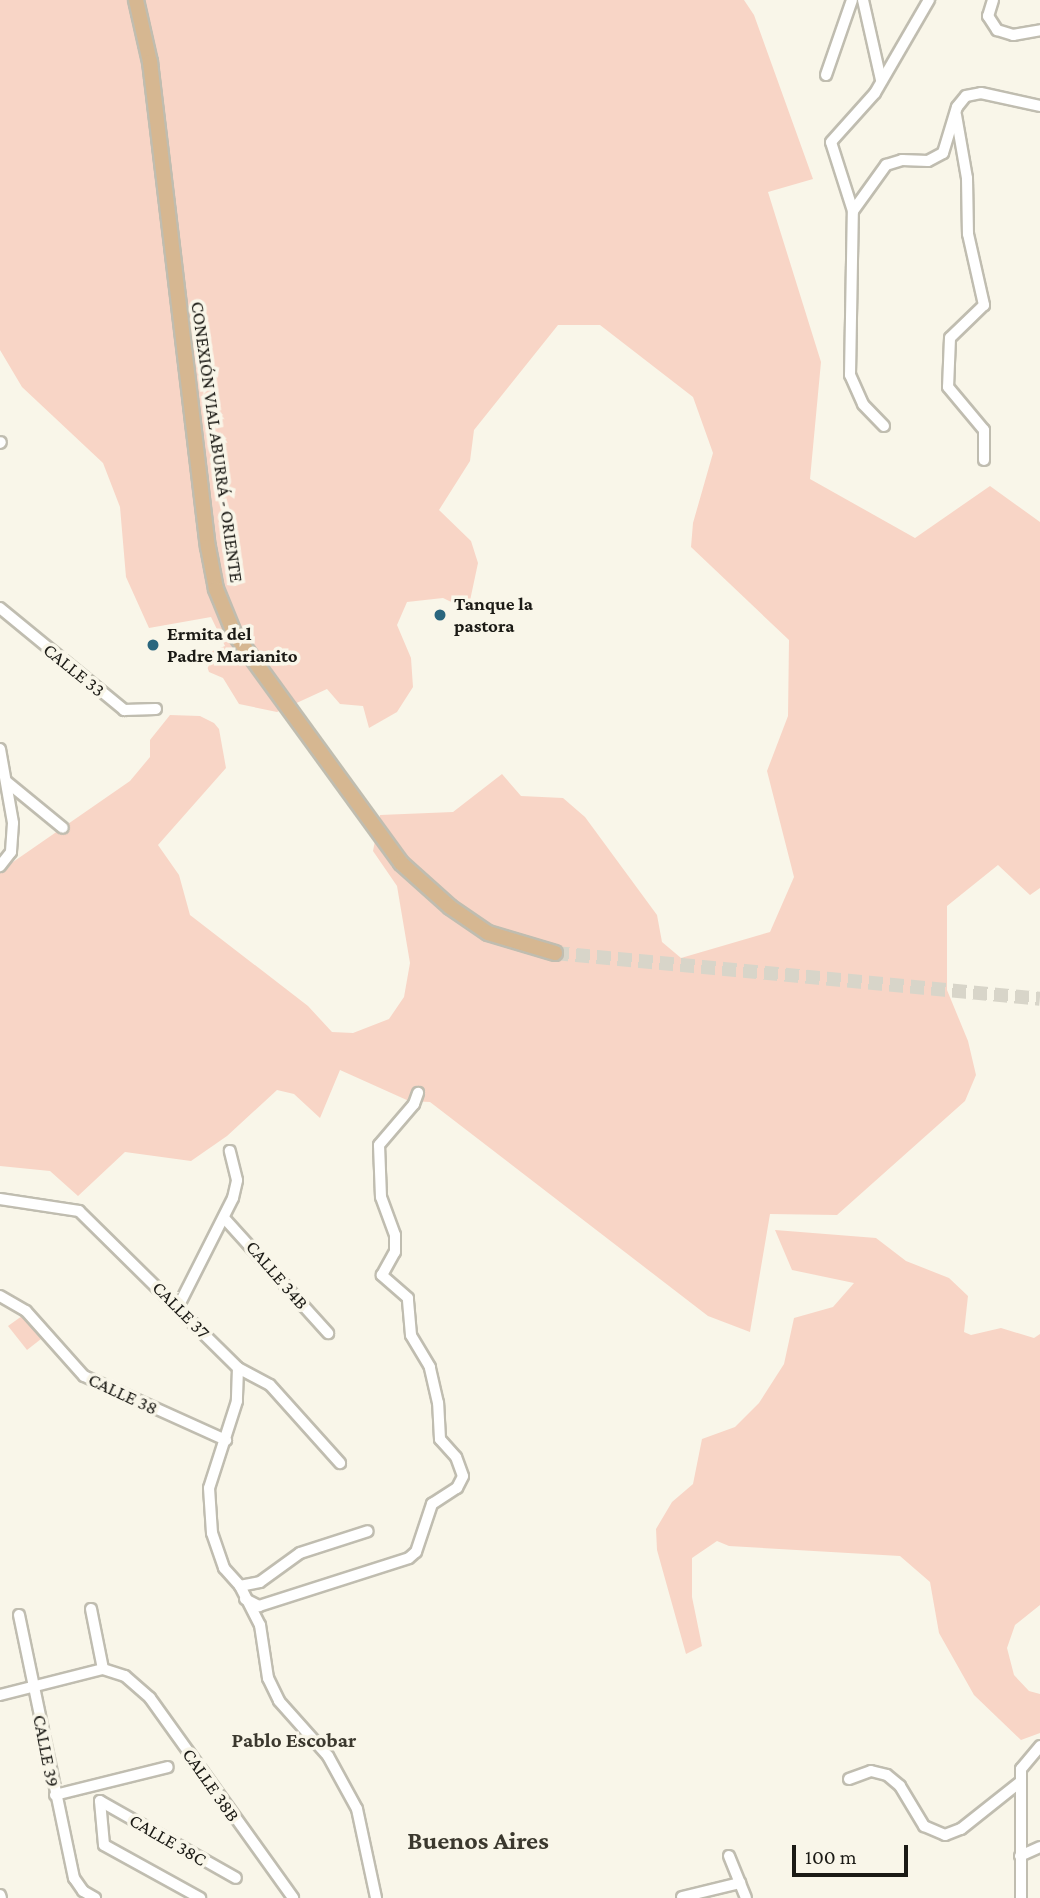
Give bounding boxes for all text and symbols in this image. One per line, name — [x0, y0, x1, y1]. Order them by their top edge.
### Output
street label: CONEXIÓN VIAL ABURRÁ - ORIENTE — [186, 300, 248, 584]
place label: Tanque la pastora — [454, 593, 533, 637]
marker: Tanque la pastora — [432, 607, 448, 623]
place label: Ermita del Padre Marianito — [167, 623, 298, 667]
marker: Ermita del Padre Marianito — [145, 637, 161, 653]
street label: CALLE 33 — [39, 638, 109, 702]
street label: CALLE 34B — [241, 1236, 313, 1314]
street label: CALLE 37 — [147, 1276, 215, 1344]
street label: CALLE 38 — [85, 1368, 161, 1420]
street label: CALLE 39 — [28, 1713, 64, 1789]
district label: Pablo Escobar — [232, 1727, 356, 1753]
street label: CALLE 38B — [177, 1744, 245, 1826]
street label: CALLE 38C — [125, 1809, 211, 1871]
district label: Buenos Aires — [407, 1825, 549, 1857]
scale bar — [795, 1832, 911, 1876]
text: 100 m — [805, 1845, 857, 1869]

